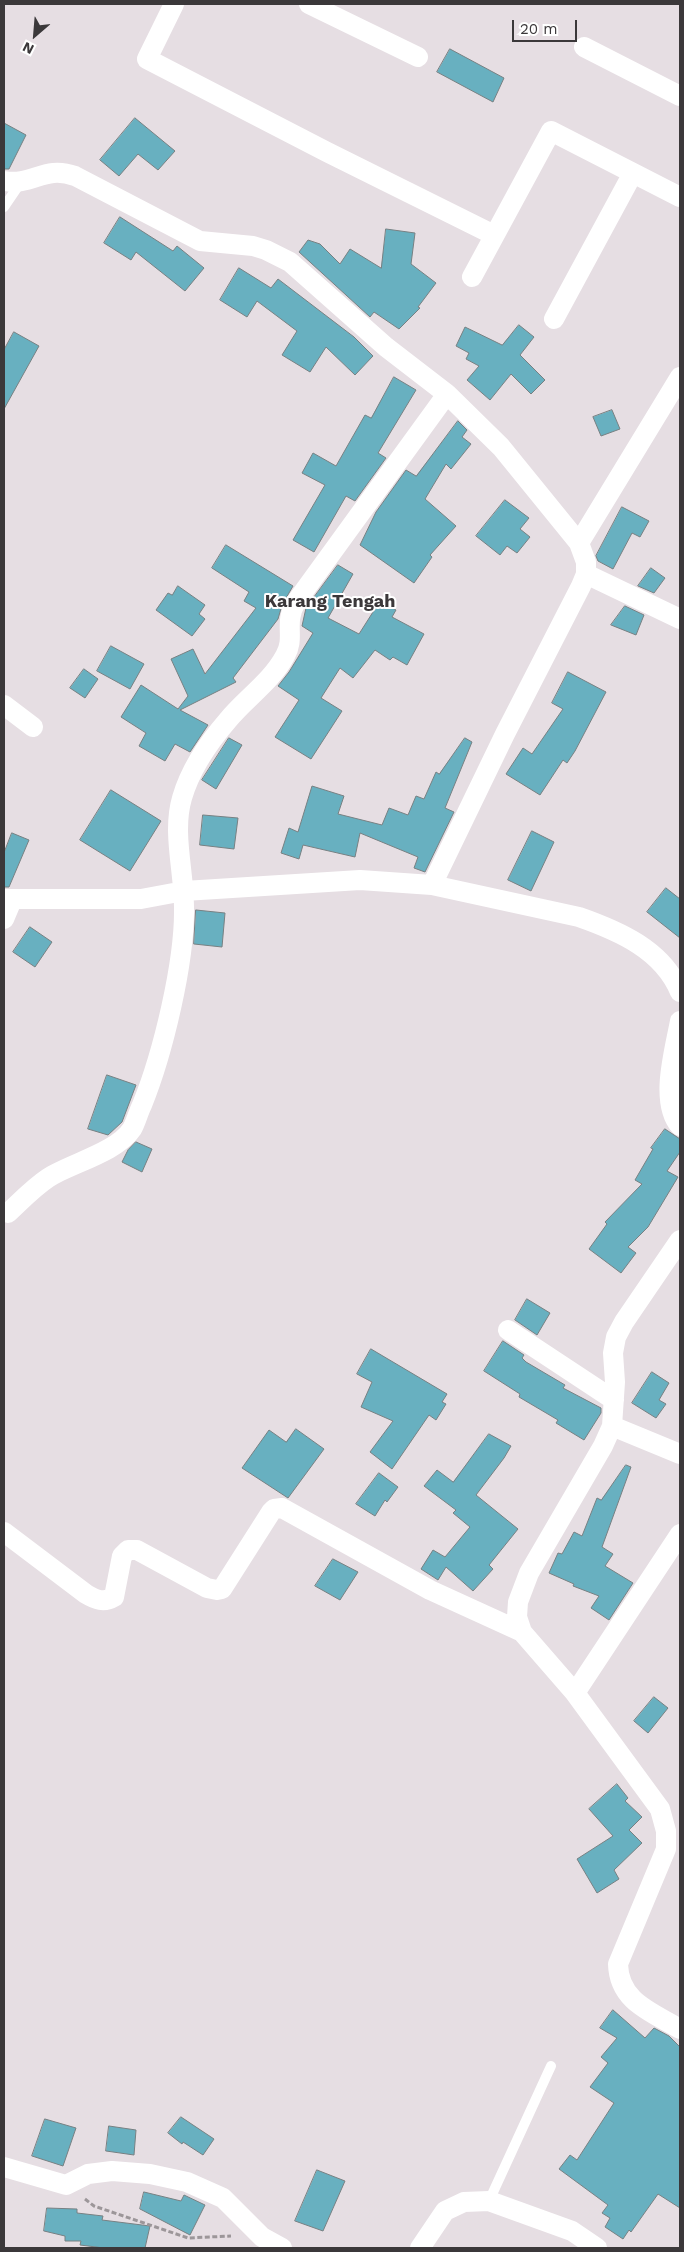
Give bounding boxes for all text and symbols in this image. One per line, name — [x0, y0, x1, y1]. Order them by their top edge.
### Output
north arrow — [10, 10, 60, 60]
scale bar — [514, 10, 579, 42]
text: 20 m — [520, 20, 558, 38]
text: N — [20, 39, 36, 58]
district label: Karang Tengah — [265, 591, 395, 613]

